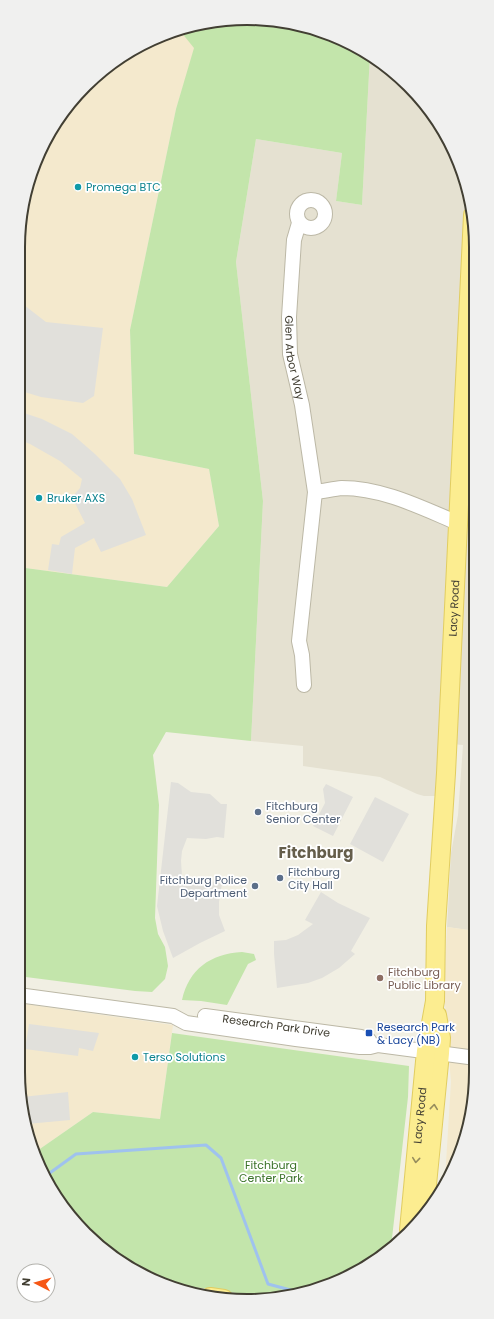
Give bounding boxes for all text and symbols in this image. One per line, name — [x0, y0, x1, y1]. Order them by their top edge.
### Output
place label: Promega BTC — [86, 179, 161, 195]
marker: Promega BTC — [73, 182, 83, 192]
street label: Glen Arbor Way — [281, 315, 309, 402]
place label: Bruker AXS — [47, 490, 105, 506]
marker: Bruker AXS — [34, 493, 44, 503]
street label: Lacy Road — [445, 579, 463, 637]
place label: Fitchburg Senior Center — [266, 798, 340, 827]
marker: Fitchburg Senior Center — [253, 807, 263, 817]
district label: Fitchburg — [279, 842, 353, 863]
place label: Fitchburg City Hall — [288, 864, 340, 893]
place label: Fitchburg Police Department — [160, 872, 247, 901]
marker: Fitchburg City Hall — [275, 873, 285, 883]
marker: Fitchburg Police Department — [250, 881, 260, 891]
place label: Fitchburg Public Library — [388, 964, 461, 993]
marker: Fitchburg Public Library — [375, 973, 385, 983]
street label: Research Park Drive — [222, 1010, 331, 1041]
place label: Research Park & Lacy (NB) — [377, 1019, 455, 1048]
marker: Research Park & Lacy (NB) — [364, 1028, 374, 1038]
place label: Terso Solutions — [143, 1049, 226, 1065]
marker: Terso Solutions — [130, 1052, 140, 1062]
street label: Lacy Road — [409, 1087, 431, 1144]
one-way arrow — [430, 1104, 439, 1110]
park label: Fitchburg Center Park — [239, 1157, 303, 1186]
one-way arrow — [412, 1157, 421, 1163]
north arrow — [16, 1263, 56, 1303]
text: N — [18, 1277, 34, 1287]

